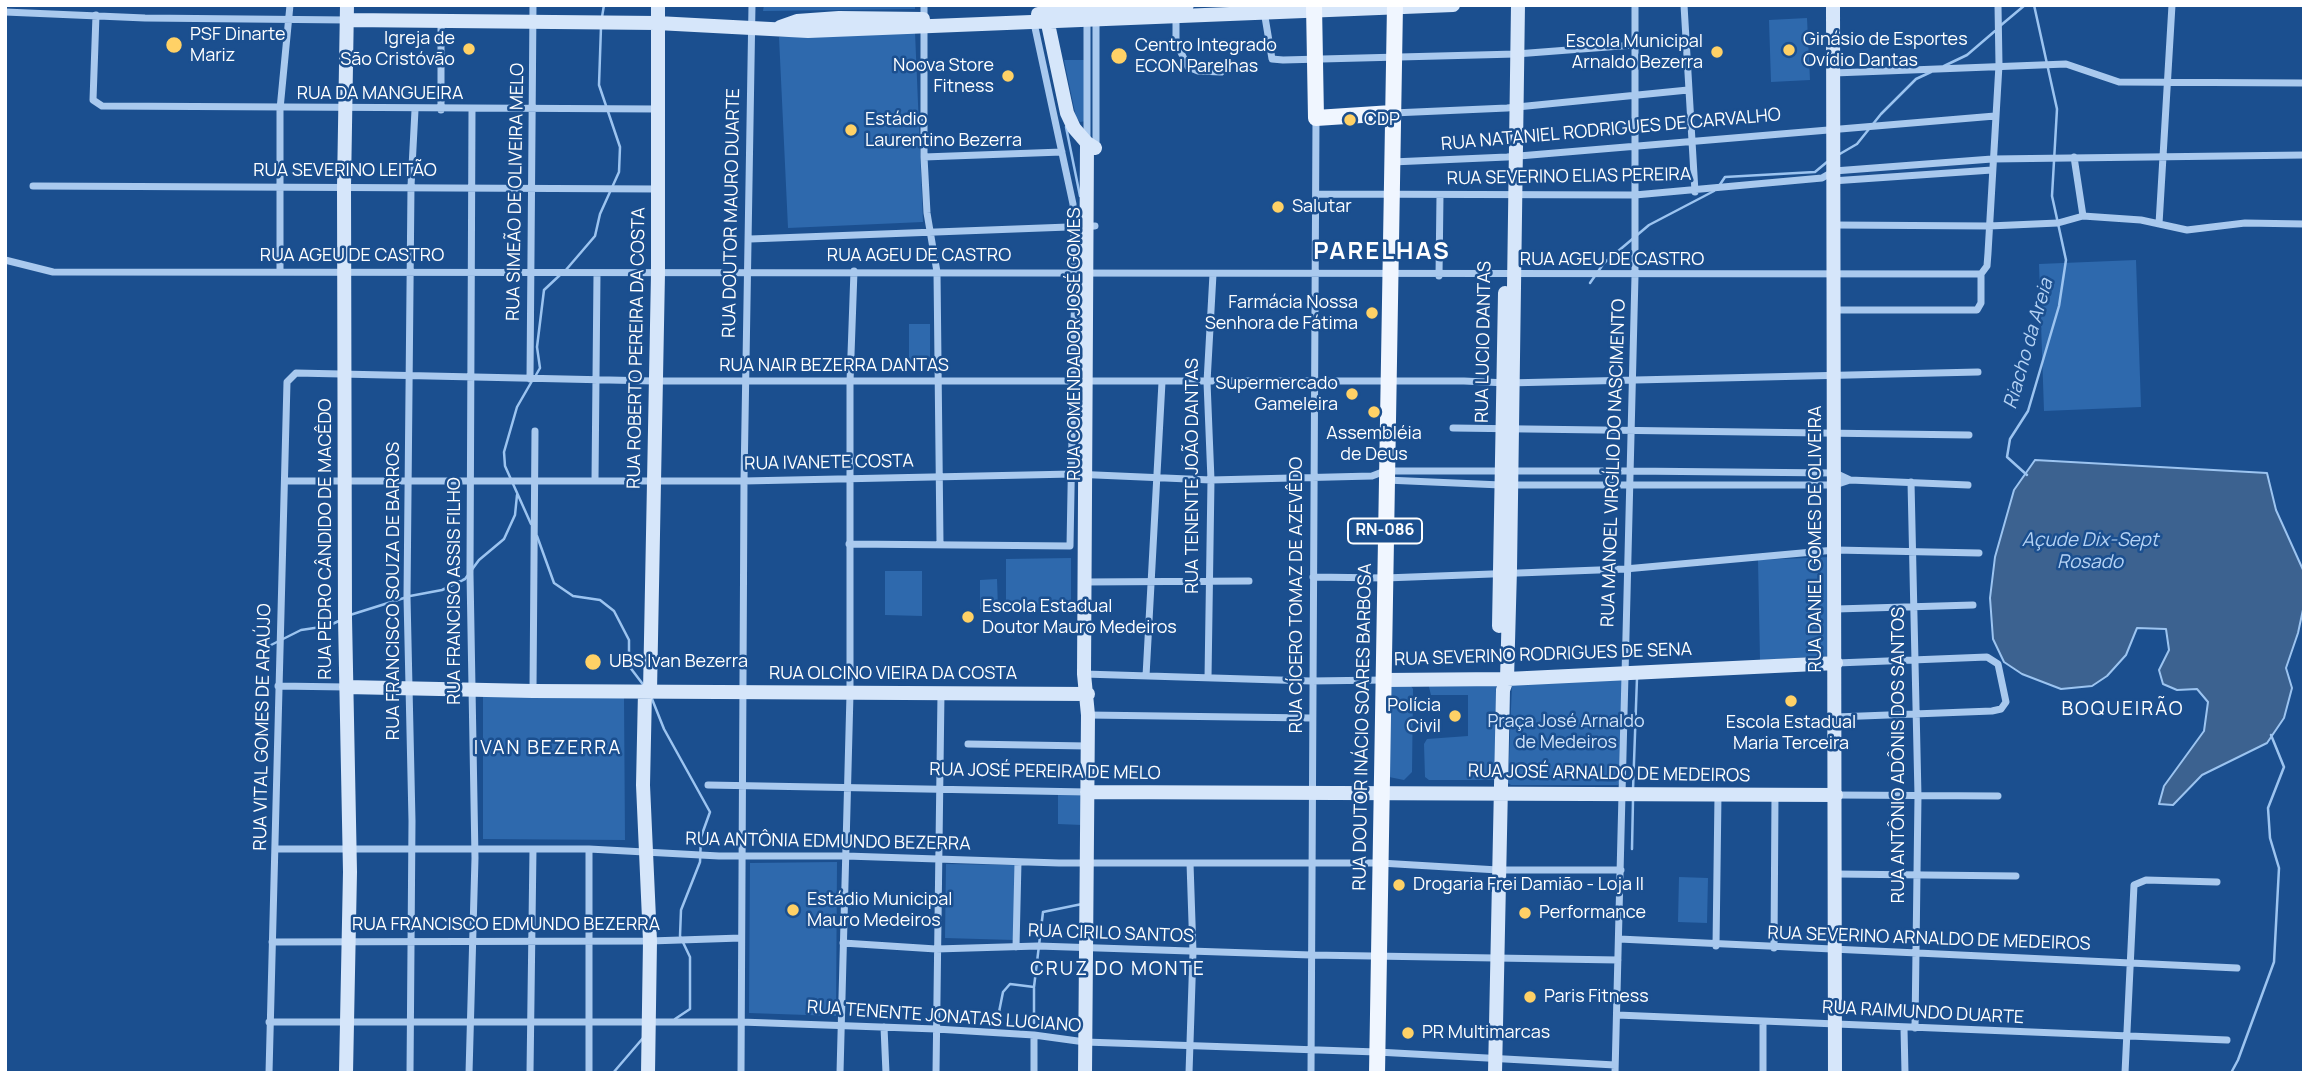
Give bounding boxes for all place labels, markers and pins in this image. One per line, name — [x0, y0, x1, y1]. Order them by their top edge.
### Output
place label: PSF Dinarte Mariz — [190, 24, 285, 66]
place label: Igreja de São Cristóvão — [340, 28, 455, 70]
place label: Ginásio de Esportes Ovídio Dantas — [1803, 29, 1968, 72]
place label: Escola Municipal Arnaldo Bezerra — [1566, 31, 1703, 74]
marker: PSF Dinarte Mariz — [164, 35, 184, 55]
place label: Centro Integrado ECON Parelhas — [1135, 35, 1277, 78]
marker: Igreja de São Cristóvão — [461, 41, 477, 57]
marker: Ginásio de Esportes Ovídio Dantas — [1781, 42, 1797, 58]
marker: Escola Municipal Arnaldo Bezerra — [1709, 44, 1725, 60]
marker: Centro Integrado ECON Parelhas — [1109, 46, 1129, 66]
place label: Noova Store Fitness — [893, 55, 994, 98]
marker: Noova Store Fitness — [1000, 68, 1016, 84]
place label: Estádio Laurentino Bezerra — [865, 109, 1022, 152]
place label: CDP — [1364, 109, 1400, 131]
marker: CDP — [1342, 112, 1358, 128]
marker: Estádio Laurentino Bezerra — [843, 122, 859, 138]
place label: Salutar — [1292, 196, 1352, 218]
marker: Salutar — [1270, 199, 1286, 215]
place label: Farmácia Nossa Senhora de Fátima — [1205, 292, 1358, 334]
marker: Farmácia Nossa Senhora de Fátima — [1364, 305, 1380, 321]
place label: Supermercado Gameleira — [1215, 373, 1338, 416]
marker: Supermercado Gameleira — [1344, 386, 1360, 402]
marker: Assembléia de Deus — [1366, 404, 1382, 420]
place label: Assembléia de Deus — [1326, 423, 1422, 466]
place label: Escola Estadual Doutor Mauro Medeiros — [982, 596, 1177, 638]
marker: Escola Estadual Doutor Mauro Medeiros — [960, 609, 976, 625]
place label: UBS Ivan Bezerra — [609, 651, 748, 673]
marker: UBS Ivan Bezerra — [583, 652, 603, 672]
marker: Escola Estadual Maria Terceira — [1783, 693, 1799, 709]
place label: Polícia Civil — [1387, 695, 1441, 738]
marker: Polícia Civil — [1447, 708, 1463, 724]
place label: Escola Estadual Maria Terceira — [1726, 712, 1856, 754]
place label: Drogaria Frei Damião - Loja II — [1413, 874, 1644, 896]
marker: Drogaria Frei Damião - Loja II — [1391, 877, 1407, 893]
place label: Estádio Municipal Mauro Medeiros — [807, 889, 953, 932]
marker: Estádio Municipal Mauro Medeiros — [785, 902, 801, 918]
place label: Performance — [1539, 902, 1646, 924]
marker: Performance — [1517, 905, 1533, 921]
place label: Paris Fitness — [1544, 986, 1649, 1008]
marker: Paris Fitness — [1522, 989, 1538, 1005]
place label: PR Multimarcas — [1422, 1022, 1550, 1044]
marker: PR Multimarcas — [1400, 1025, 1416, 1041]

